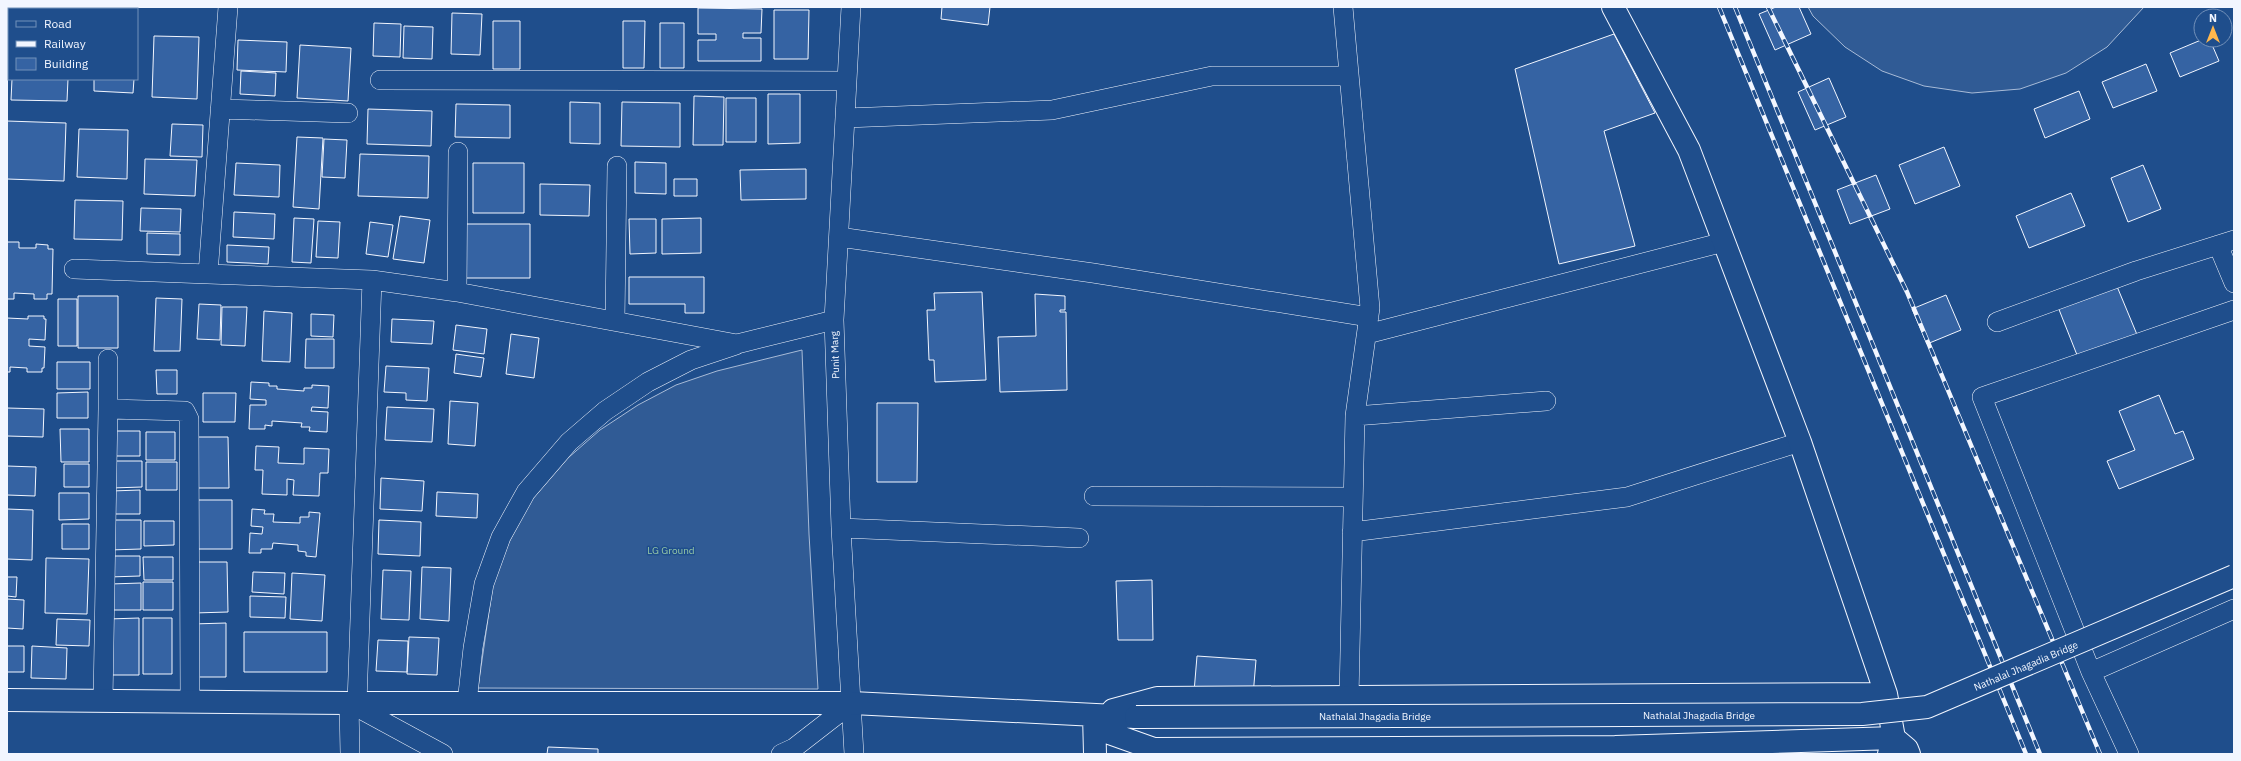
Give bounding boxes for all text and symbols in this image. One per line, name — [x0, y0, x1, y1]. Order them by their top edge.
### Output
legend — [8, 8, 138, 80]
north arrow — [2193, 8, 2233, 48]
text: N — [2209, 11, 2217, 25]
text: Road — [44, 16, 72, 31]
text: Railway — [44, 36, 86, 51]
text: Building — [44, 56, 89, 71]
street label: Punit Marg — [828, 330, 842, 379]
park label: LG Ground — [647, 544, 695, 557]
street label: Nathalal Jhagadia Bridge — [1972, 638, 2081, 694]
street label: Nathalal Jhagadia Bridge — [1643, 709, 1756, 722]
street label: Nathalal Jhagadia Bridge — [1319, 710, 1432, 723]

